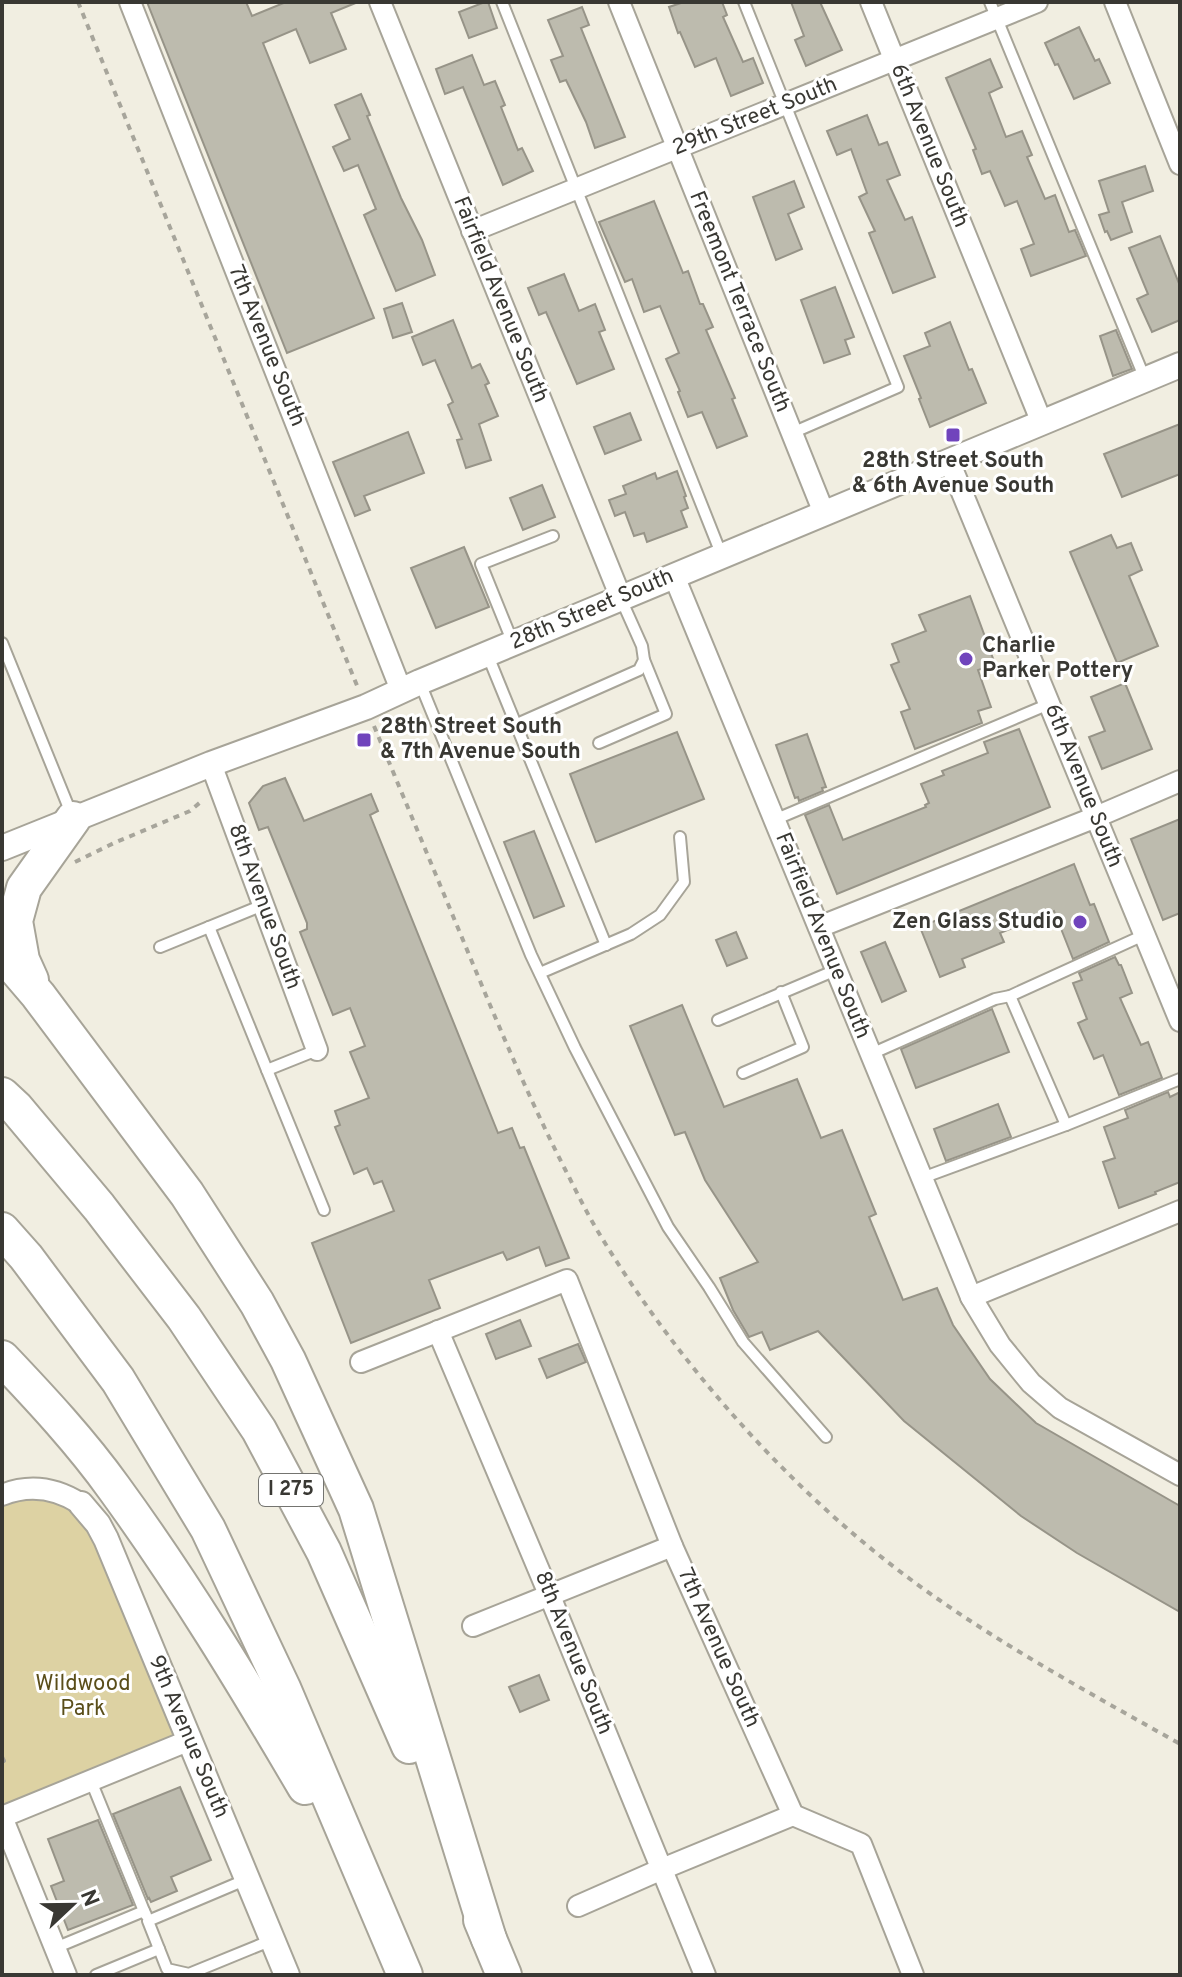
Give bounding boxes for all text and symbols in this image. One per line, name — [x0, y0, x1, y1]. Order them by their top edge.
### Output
street label: 6th Avenue South — [884, 60, 974, 232]
street label: 29th Street South — [669, 72, 841, 162]
street label: Freemont Terrace South — [682, 188, 796, 416]
street label: Fairfield Avenue South — [446, 193, 554, 407]
street label: 7th Avenue South — [221, 261, 311, 431]
marker: 28th Street South & 6th Avenue South — [944, 426, 962, 444]
place label: 28th Street South & 6th Avenue South — [852, 448, 1054, 500]
street label: 28th Street South — [506, 563, 678, 657]
place label: Charlie Parker Pottery — [982, 633, 1133, 685]
marker: Charlie Parker Pottery — [957, 650, 975, 668]
street label: 6th Avenue South — [1038, 700, 1128, 872]
place label: 28th Street South & 7th Avenue South — [380, 714, 581, 766]
marker: 28th Street South & 7th Avenue South — [355, 731, 373, 749]
street label: 8th Avenue South — [222, 821, 306, 993]
street label: Fairfield Avenue South — [768, 829, 876, 1043]
place label: Zen Glass Studio — [892, 909, 1064, 936]
marker: Zen Glass Studio — [1071, 913, 1089, 931]
road number: I 275 — [259, 1474, 323, 1506]
street label: 7th Avenue South — [671, 1564, 765, 1732]
street label: 8th Avenue South — [528, 1567, 618, 1739]
street label: 9th Avenue South — [142, 1652, 234, 1822]
park label: Wildwood Park — [35, 1671, 131, 1723]
north arrow — [32, 1865, 112, 1945]
text: N — [73, 1886, 104, 1911]

